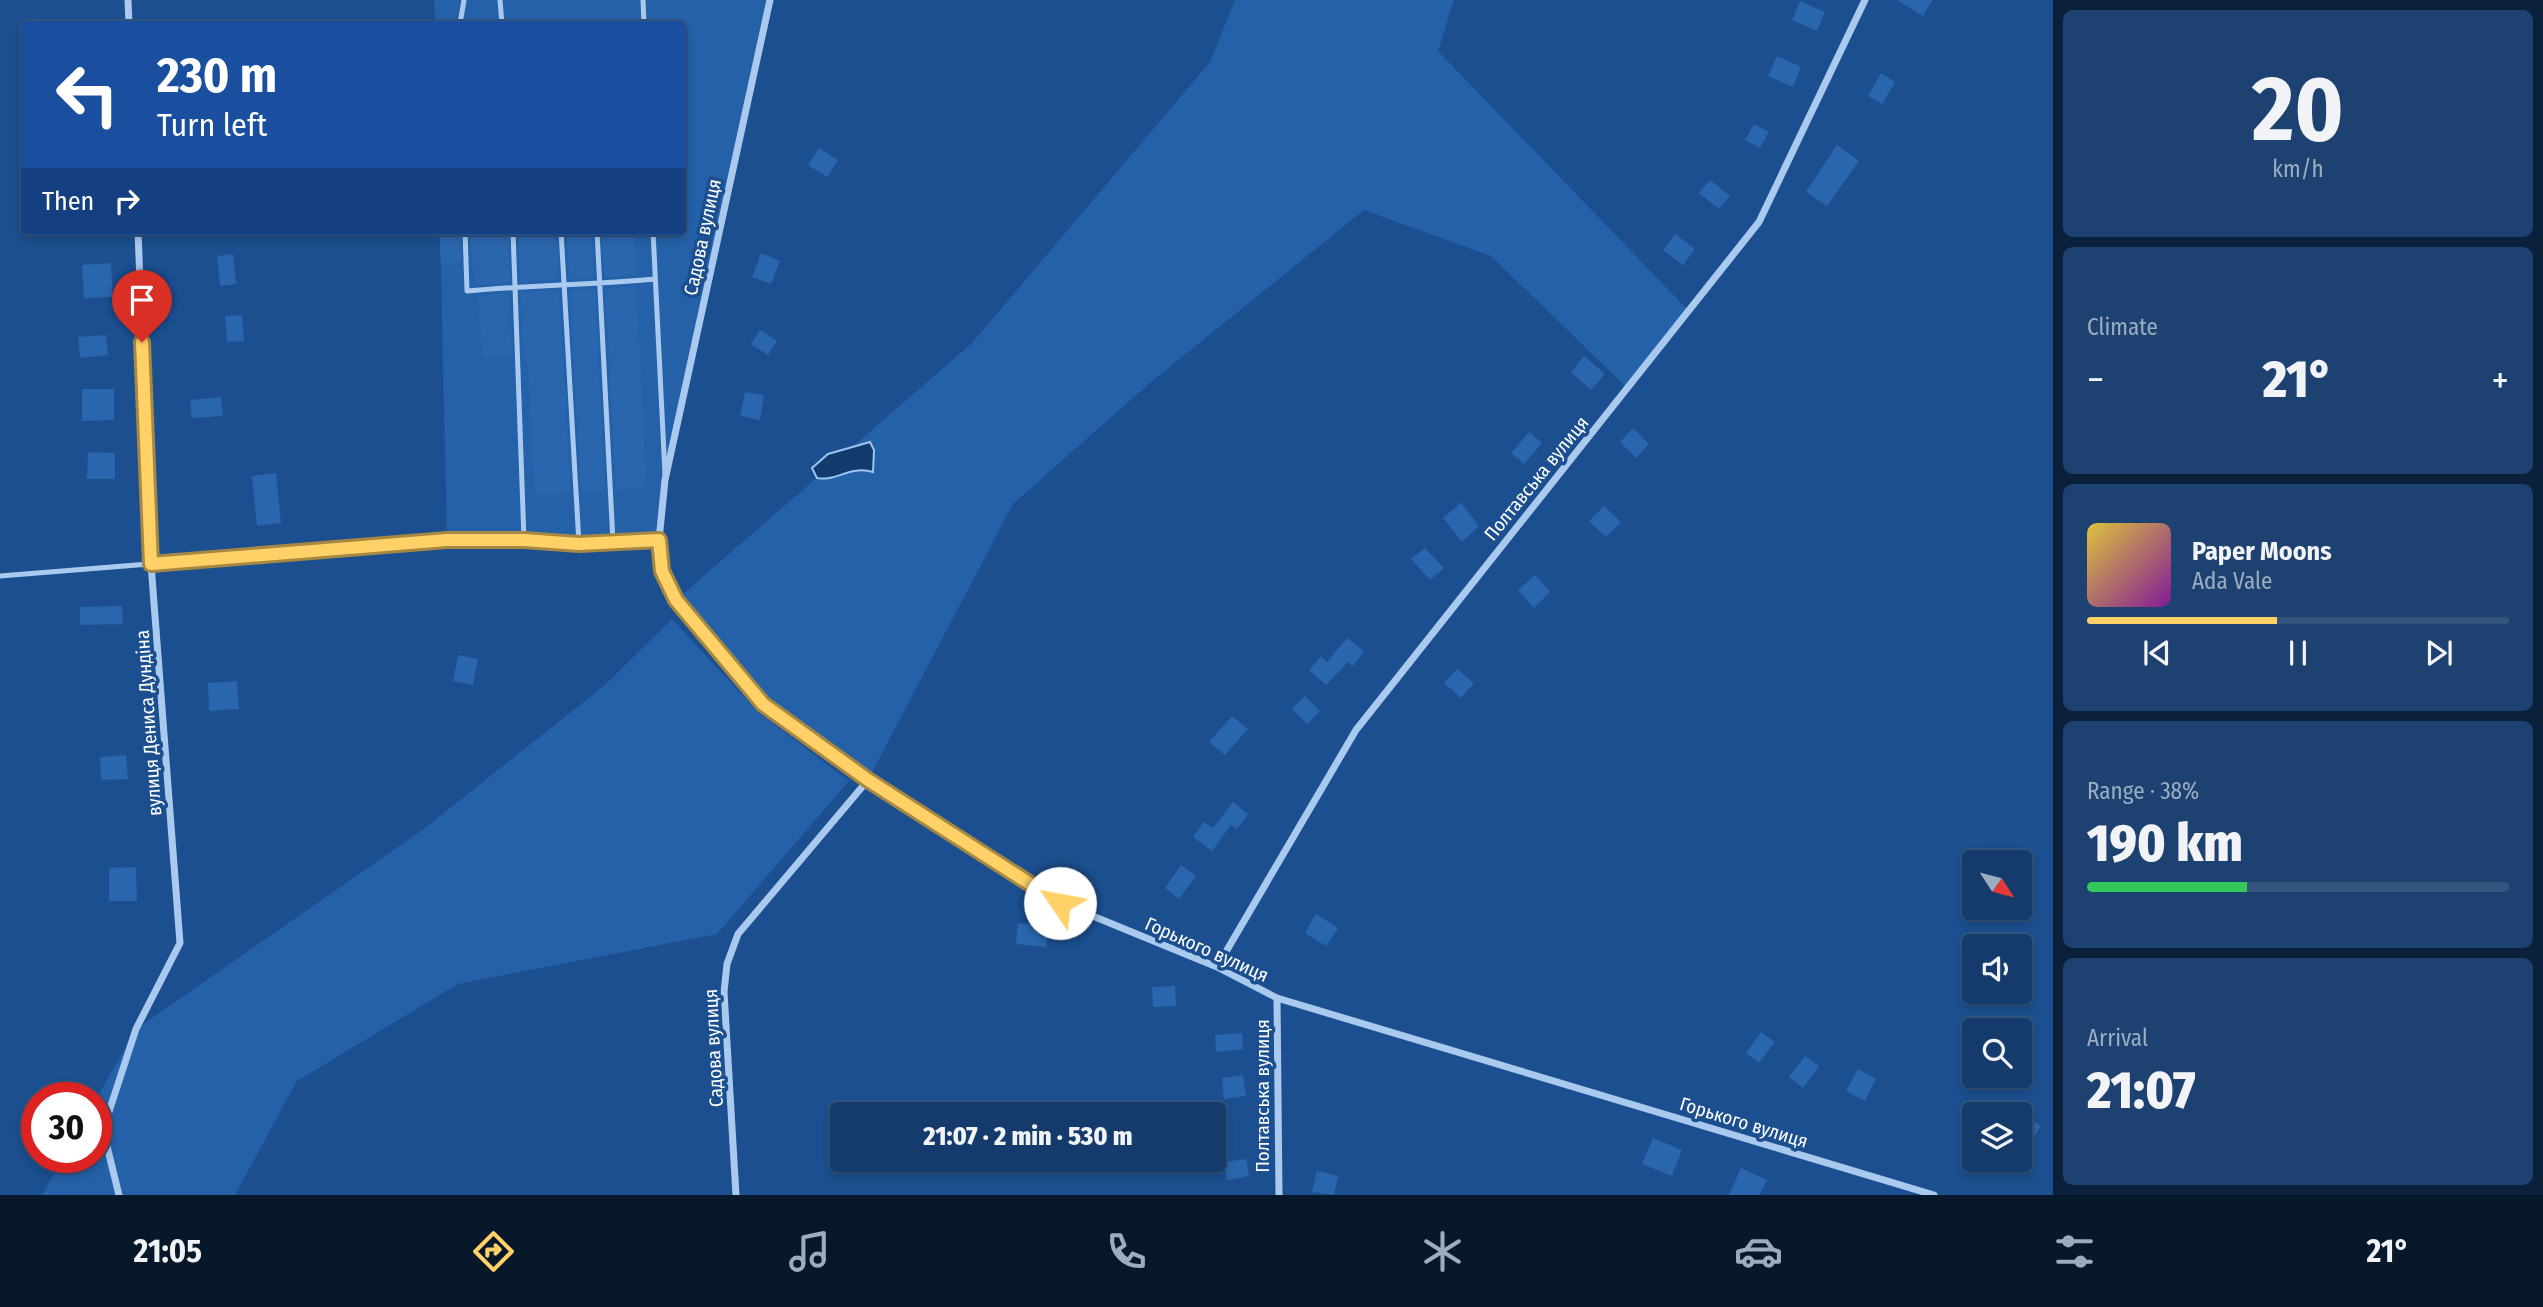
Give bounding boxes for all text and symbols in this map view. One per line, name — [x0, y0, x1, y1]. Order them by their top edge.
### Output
text: 230 m — [157, 46, 277, 105]
icon: left — [42, 49, 133, 140]
text: 20 — [2252, 55, 2344, 164]
text: Turn left — [157, 106, 267, 144]
text: km/h — [2272, 155, 2324, 183]
street label: Садова вулиця — [679, 177, 726, 297]
icon: right — [108, 182, 146, 220]
text: Then — [42, 186, 94, 217]
pin — [112, 270, 172, 342]
icon: arrive — [123, 281, 161, 319]
text: Climate — [2087, 313, 2158, 341]
text: 21° — [2263, 348, 2333, 411]
text: − — [2087, 357, 2104, 403]
text: + — [2492, 357, 2509, 403]
street label: Полтавська вулиця — [1479, 412, 1594, 545]
text: Paper Moons — [2192, 536, 2332, 567]
text: Ada Vale — [2192, 567, 2272, 595]
street label: вулиця Дениса Дундіна — [131, 629, 166, 817]
icon: previous — [2138, 634, 2176, 672]
icon: pause — [2279, 634, 2317, 672]
icon: next — [2420, 634, 2458, 672]
text: Range · 38% — [2087, 777, 2199, 805]
text: 190 km — [2087, 812, 2243, 875]
north arrow — [1962, 850, 2032, 920]
map controls — [1962, 850, 2032, 1172]
position arrow — [1023, 866, 1097, 940]
street label: Горького вулиця — [1141, 912, 1272, 987]
button: sound — [1962, 934, 2032, 1004]
street label: Садова вулиця — [699, 988, 728, 1108]
button: search — [1962, 1018, 2032, 1088]
street label: Полтавська вулиця — [1251, 1019, 1274, 1173]
text: Arrival — [2087, 1024, 2148, 1052]
text: 21:07 — [2087, 1059, 2196, 1122]
speed limit sign: 30 — [21, 1082, 112, 1173]
street label: Горького вулиця — [1677, 1092, 1811, 1153]
button: layers — [1962, 1102, 2032, 1172]
text: 21:07 · 2 min · 530 m — [923, 1121, 1133, 1152]
icon: directions — [469, 1227, 518, 1276]
icon: music — [785, 1227, 834, 1276]
icon: phone — [1102, 1227, 1151, 1276]
icon: climate — [1418, 1227, 1467, 1276]
icon: car — [1734, 1227, 1783, 1276]
icon: filters — [2050, 1227, 2099, 1276]
text: 21:05 — [134, 1232, 202, 1270]
text: 21° — [2367, 1232, 2409, 1270]

